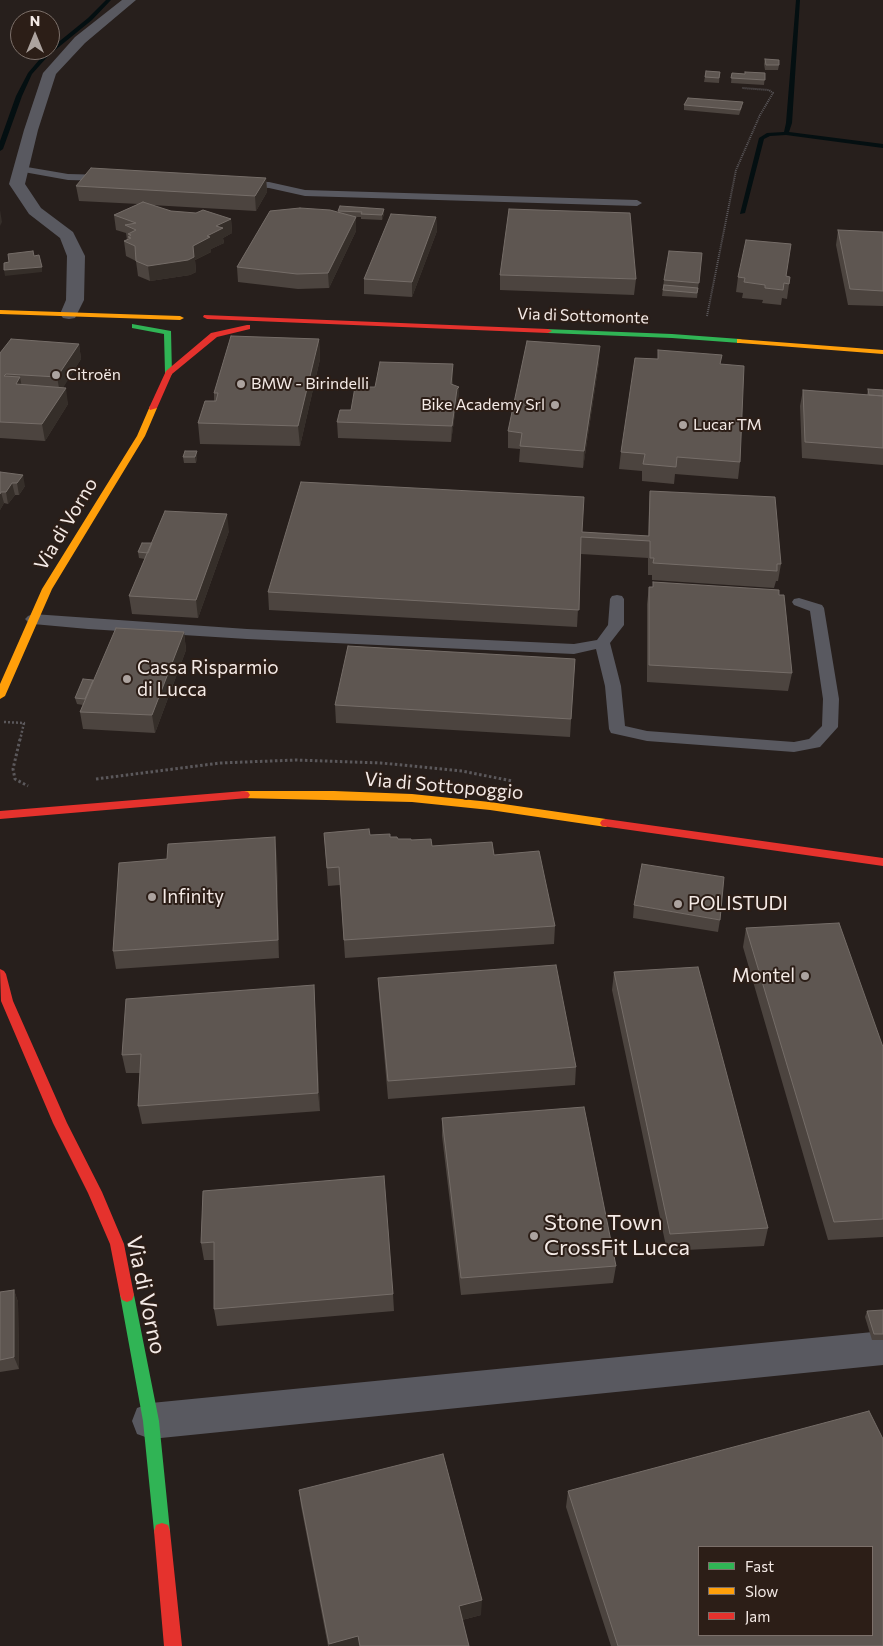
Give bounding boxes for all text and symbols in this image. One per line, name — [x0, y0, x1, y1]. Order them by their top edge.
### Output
north arrow — [10, 10, 60, 60]
text: N — [30, 12, 40, 29]
street label: Via di Sottomonte — [517, 304, 649, 328]
place label: Citroën — [66, 365, 121, 385]
marker: Citroën — [50, 369, 62, 381]
place label: BMW - Birindelli — [251, 374, 369, 394]
marker: BMW - Birindelli — [235, 378, 247, 390]
place label: Bike Academy Srl — [421, 395, 545, 415]
marker: Bike Academy Srl — [549, 399, 561, 411]
place label: Lucar TM — [693, 415, 762, 435]
marker: Lucar TM — [677, 419, 689, 431]
street label: Via di Vorno — [29, 474, 103, 574]
place label: Cassa Risparmio di Lucca — [137, 657, 279, 701]
marker: Cassa Risparmio di Lucca — [121, 673, 133, 685]
street label: Via di Sottopoggio — [364, 768, 524, 804]
place label: Infinity — [162, 886, 224, 908]
marker: Infinity — [146, 891, 158, 903]
place label: POLISTUDI — [688, 893, 788, 915]
marker: POLISTUDI — [672, 898, 684, 910]
place label: Montel — [732, 965, 795, 987]
marker: Montel — [799, 970, 811, 982]
place label: Stone Town CrossFit Lucca — [544, 1210, 690, 1262]
marker: Stone Town CrossFit Lucca — [528, 1230, 540, 1242]
street label: Via di Vorno — [121, 1233, 171, 1357]
legend — [698, 1546, 873, 1636]
text: Fast — [745, 1557, 774, 1575]
text: Slow — [745, 1582, 778, 1600]
text: Jam — [745, 1607, 770, 1625]

